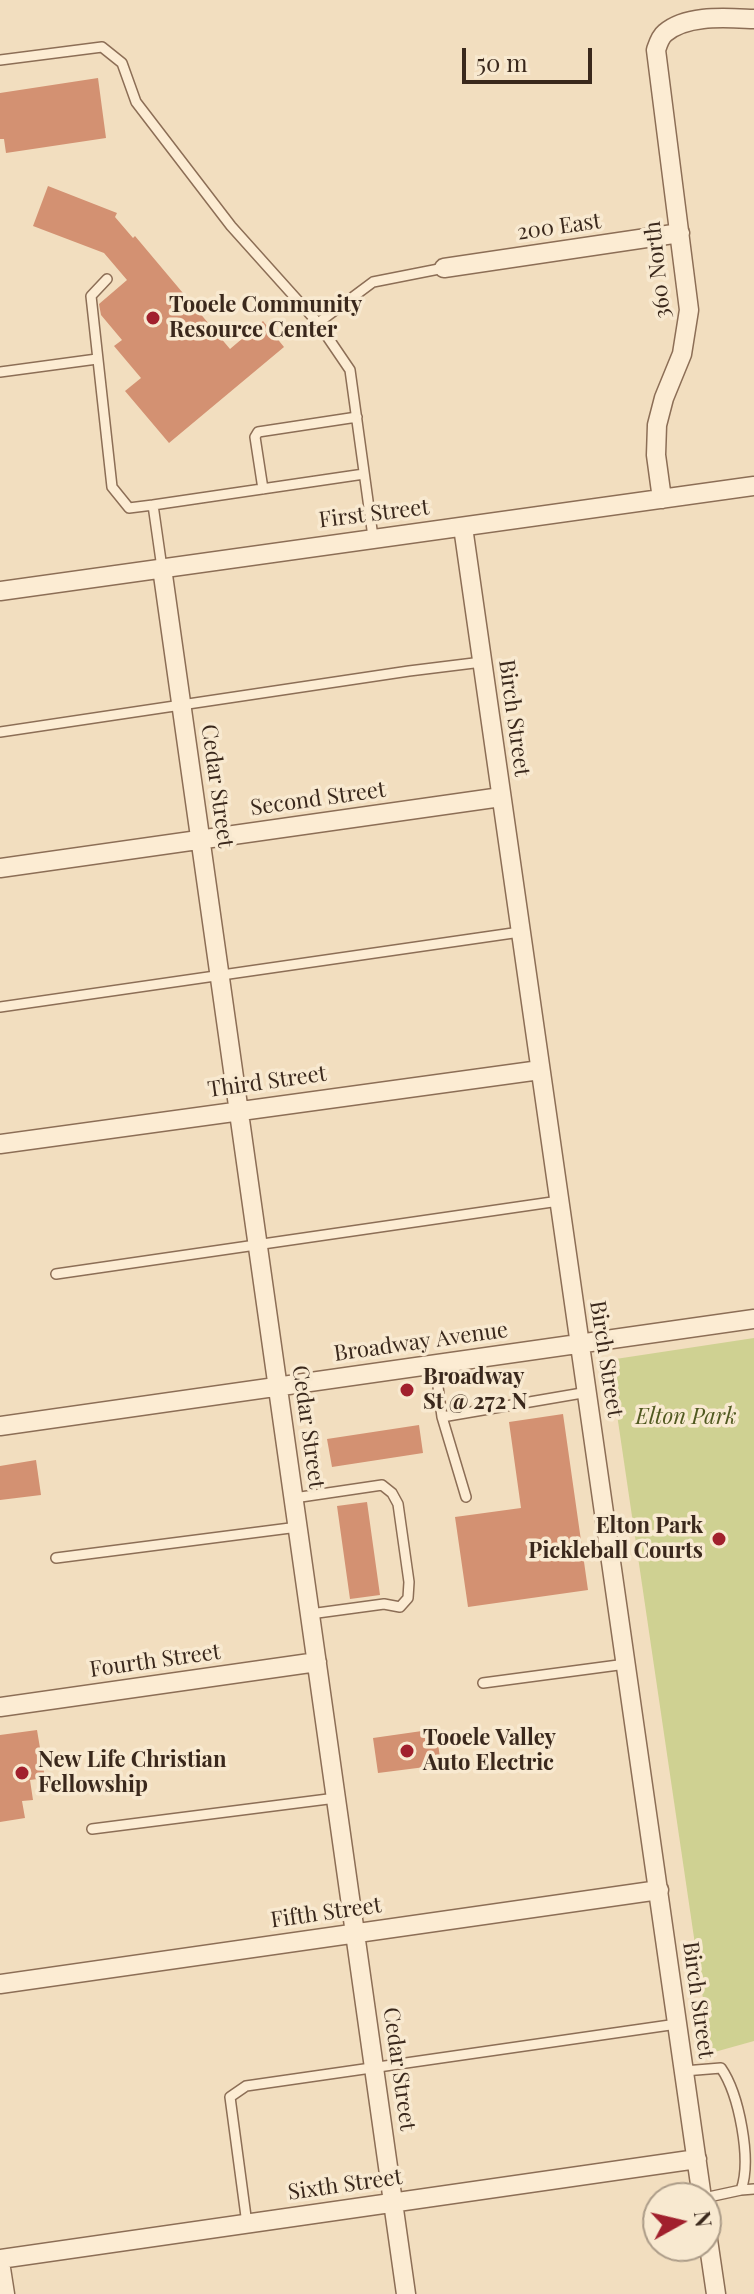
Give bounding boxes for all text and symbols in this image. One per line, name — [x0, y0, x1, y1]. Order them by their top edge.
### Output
scale bar — [466, 32, 596, 82]
text: 50 m — [476, 46, 528, 78]
street label: 200 East — [515, 208, 603, 246]
street label: 360 North — [640, 220, 676, 320]
place label: Tooele Community Resource Center — [169, 292, 362, 344]
marker: Tooele Community Resource Center — [144, 309, 162, 327]
street label: First Street — [317, 494, 431, 534]
street label: Birch Street — [493, 658, 535, 778]
street label: Cedar Street — [195, 723, 239, 849]
street label: Second Street — [249, 776, 387, 822]
street label: Third Street — [206, 1061, 328, 1103]
street label: Birch Street — [584, 1299, 628, 1419]
street label: Broadway Avenue — [332, 1317, 510, 1367]
street label: Cedar Street — [286, 1364, 330, 1490]
place label: Broadway St @ 272 N — [423, 1364, 527, 1416]
marker: Broadway St @ 272 N — [398, 1381, 416, 1399]
park label: Elton Park — [636, 1404, 736, 1430]
place label: Elton Park Pickleball Courts — [528, 1513, 703, 1564]
marker: Elton Park Pickleball Courts — [710, 1530, 728, 1548]
street label: Fourth Street — [88, 1639, 222, 1683]
place label: Tooele Valley Auto Electric — [423, 1725, 556, 1776]
marker: Tooele Valley Auto Electric — [398, 1742, 416, 1760]
place label: New Life Christian Fellowship — [38, 1747, 227, 1798]
marker: New Life Christian Fellowship — [13, 1764, 31, 1782]
street label: Fifth Street — [269, 1892, 383, 1934]
street label: Birch Street — [677, 1940, 719, 2060]
street label: Cedar Street — [377, 2006, 421, 2132]
street label: Sixth Street — [286, 2164, 404, 2206]
north arrow — [642, 2182, 722, 2262]
text: N — [688, 2209, 720, 2229]

